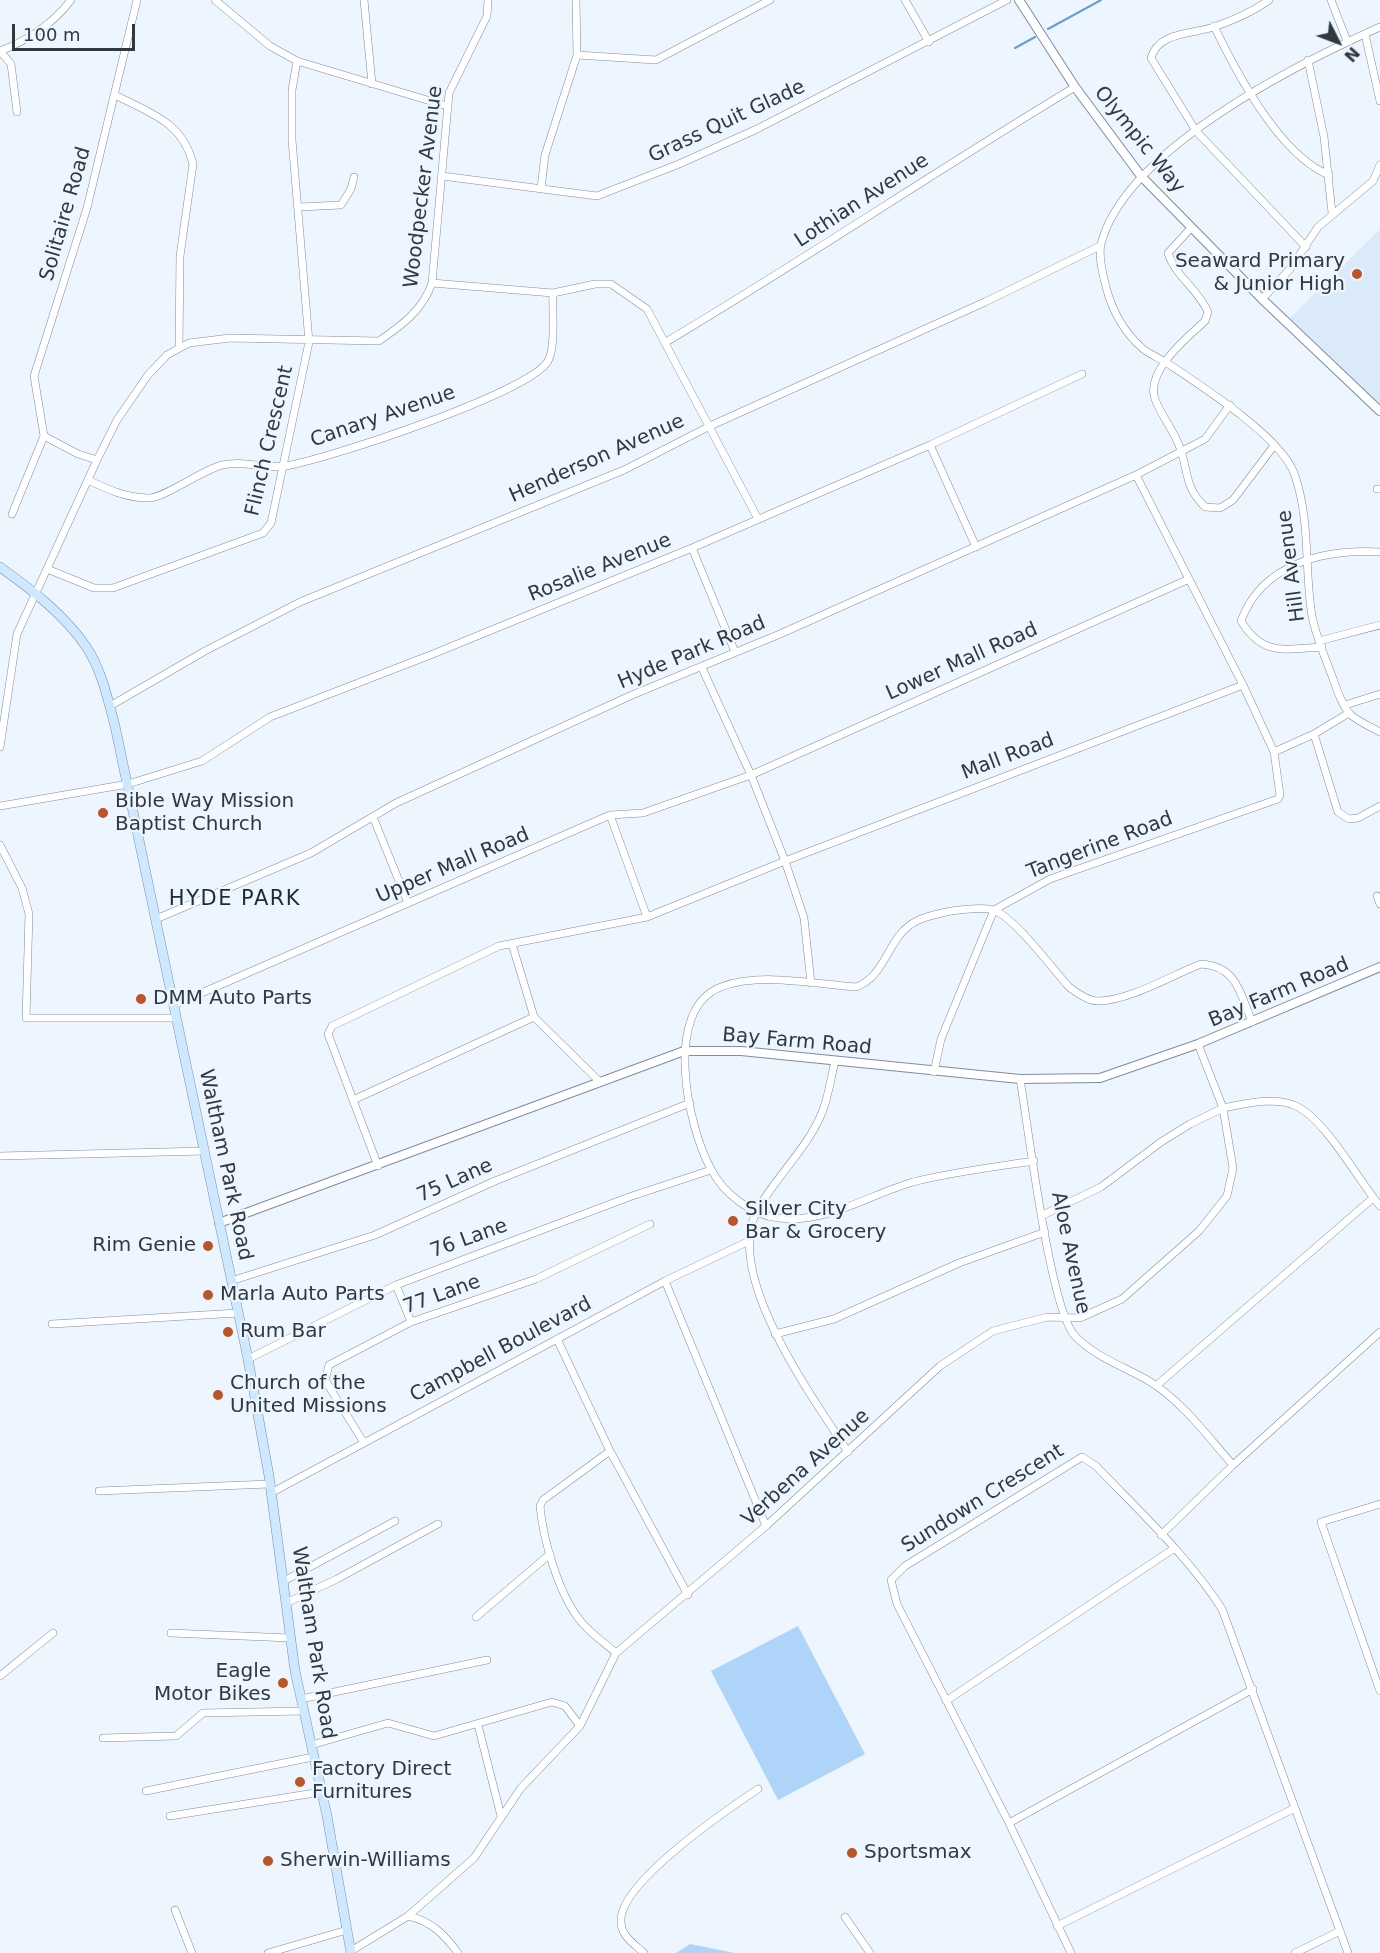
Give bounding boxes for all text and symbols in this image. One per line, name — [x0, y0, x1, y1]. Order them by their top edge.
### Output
scale bar — [15, 12, 138, 50]
north arrow — [1308, 12, 1368, 72]
text: 100 m — [23, 24, 81, 45]
text: N — [1340, 43, 1363, 66]
street label: Grass Quit Glade — [645, 75, 809, 169]
street label: Olympic Way — [1089, 82, 1189, 198]
street label: Woodpecker Avenue — [400, 84, 448, 290]
street label: Solitaire Road — [35, 144, 97, 284]
street label: Lothian Avenue — [791, 149, 933, 253]
place label: Seaward Primary & Junior High — [1175, 250, 1345, 297]
marker: Seaward Primary & Junior High — [1350, 267, 1364, 281]
street label: Flinch Crescent — [241, 363, 299, 519]
street label: Canary Avenue — [307, 381, 459, 453]
street label: Henderson Avenue — [506, 410, 688, 508]
street label: Hill Avenue — [1273, 509, 1311, 623]
street label: Rosalie Avenue — [525, 528, 675, 608]
street label: Hyde Park Road — [615, 611, 769, 695]
street label: Lower Mall Road — [882, 618, 1042, 706]
street label: Mall Road — [958, 728, 1058, 786]
place label: Bible Way Mission Baptist Church — [115, 790, 294, 837]
marker: Bible Way Mission Baptist Church — [96, 806, 110, 820]
street label: Tangerine Road — [1024, 807, 1176, 885]
street label: Upper Mall Road — [373, 823, 533, 909]
district label: HYDE PARK — [169, 887, 301, 913]
street label: Bay Farm Road — [1205, 953, 1353, 1033]
place label: DMM Auto Parts — [153, 987, 312, 1011]
marker: DMM Auto Parts — [134, 992, 148, 1006]
street label: Bay Farm Road — [721, 1024, 873, 1060]
street label: Waltham Park Road — [193, 1067, 257, 1263]
street label: 75 Lane — [413, 1154, 497, 1208]
street label: Aloe Avenue — [1045, 1190, 1095, 1316]
place label: Silver City Bar & Grocery — [745, 1198, 886, 1245]
street label: 76 Lane — [427, 1214, 511, 1264]
marker: Silver City Bar & Grocery — [726, 1214, 740, 1228]
place label: Rim Genie — [92, 1234, 196, 1258]
marker: Rim Genie — [201, 1239, 215, 1253]
street label: 77 Lane — [400, 1270, 484, 1320]
place label: Marla Auto Parts — [220, 1283, 385, 1307]
marker: Marla Auto Parts — [201, 1288, 215, 1302]
street label: Campbell Boulevard — [406, 1292, 596, 1408]
place label: Rum Bar — [240, 1320, 326, 1344]
marker: Rum Bar — [221, 1325, 235, 1339]
place label: Church of the United Missions — [230, 1372, 387, 1419]
marker: Church of the United Missions — [211, 1388, 225, 1402]
street label: Verbena Avenue — [737, 1404, 875, 1532]
street label: Sundown Crescent — [897, 1439, 1069, 1559]
street label: Waltham Park Road — [286, 1545, 340, 1741]
place label: Eagle Motor Bikes — [154, 1660, 271, 1707]
marker: Eagle Motor Bikes — [276, 1676, 290, 1690]
place label: Factory Direct Furnitures — [312, 1758, 451, 1805]
marker: Factory Direct Furnitures — [293, 1775, 307, 1789]
place label: Sportsmax — [864, 1841, 972, 1865]
marker: Sportsmax — [845, 1846, 859, 1860]
place label: Sherwin-Williams — [280, 1849, 451, 1873]
marker: Sherwin-Williams — [261, 1854, 275, 1868]

